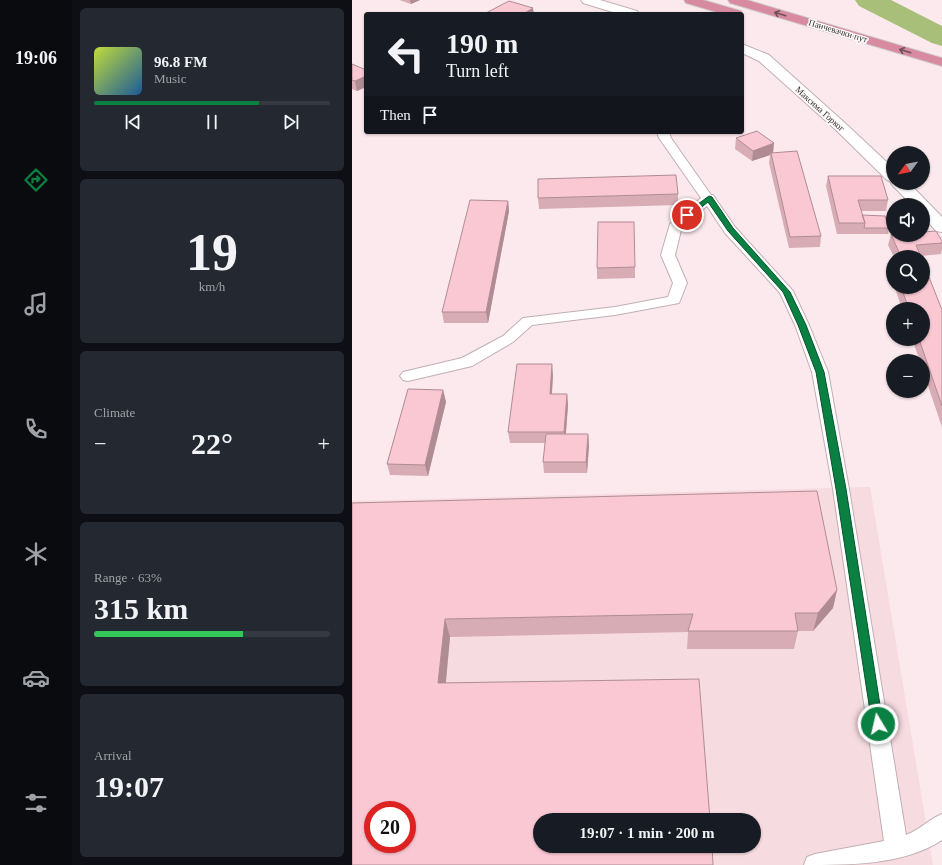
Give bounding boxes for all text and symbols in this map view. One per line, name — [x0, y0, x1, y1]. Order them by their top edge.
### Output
one-way arrow — [774, 10, 787, 17]
street label: Панчевачки пут — [807, 17, 869, 45]
icon: left — [380, 28, 432, 80]
text: 190 m — [446, 28, 518, 59]
one-way arrow — [898, 47, 911, 54]
text: 19:06 — [15, 48, 57, 68]
text: 96.8 FM — [154, 54, 207, 70]
text: Turn left — [446, 61, 509, 81]
text: Music — [154, 71, 187, 86]
street label: Максима Горког — [793, 84, 847, 134]
icon: arrive — [419, 104, 441, 126]
text: Then — [380, 107, 411, 123]
icon: previous — [122, 111, 144, 133]
icon: pause — [201, 111, 223, 133]
icon: next — [280, 111, 302, 133]
north arrow — [886, 146, 930, 190]
map controls — [886, 146, 930, 398]
icon: directions — [22, 166, 50, 194]
pin — [670, 198, 704, 232]
button: sound — [886, 198, 930, 242]
icon: arrive — [676, 204, 698, 226]
text: 19 — [186, 224, 238, 281]
button: search — [886, 250, 930, 294]
text: km/h — [199, 279, 225, 294]
icon: music — [22, 290, 50, 318]
button: + — [886, 302, 930, 346]
button: − — [886, 354, 930, 398]
text: Climate — [94, 405, 135, 420]
icon: phone — [22, 415, 50, 443]
text: 22° — [191, 427, 233, 460]
text: − — [94, 431, 106, 456]
text: + — [318, 431, 330, 456]
icon: climate — [22, 540, 50, 568]
text: Range · 63% — [94, 570, 162, 585]
text: 315 km — [94, 592, 188, 625]
icon: car — [22, 664, 50, 692]
position arrow — [857, 703, 899, 745]
text: Arrival — [94, 748, 132, 763]
text: 19:07 — [94, 770, 164, 803]
icon: filters — [22, 789, 50, 817]
speed limit sign: 20 — [364, 801, 416, 853]
text: 19:07 · 1 min · 200 m — [580, 825, 715, 841]

